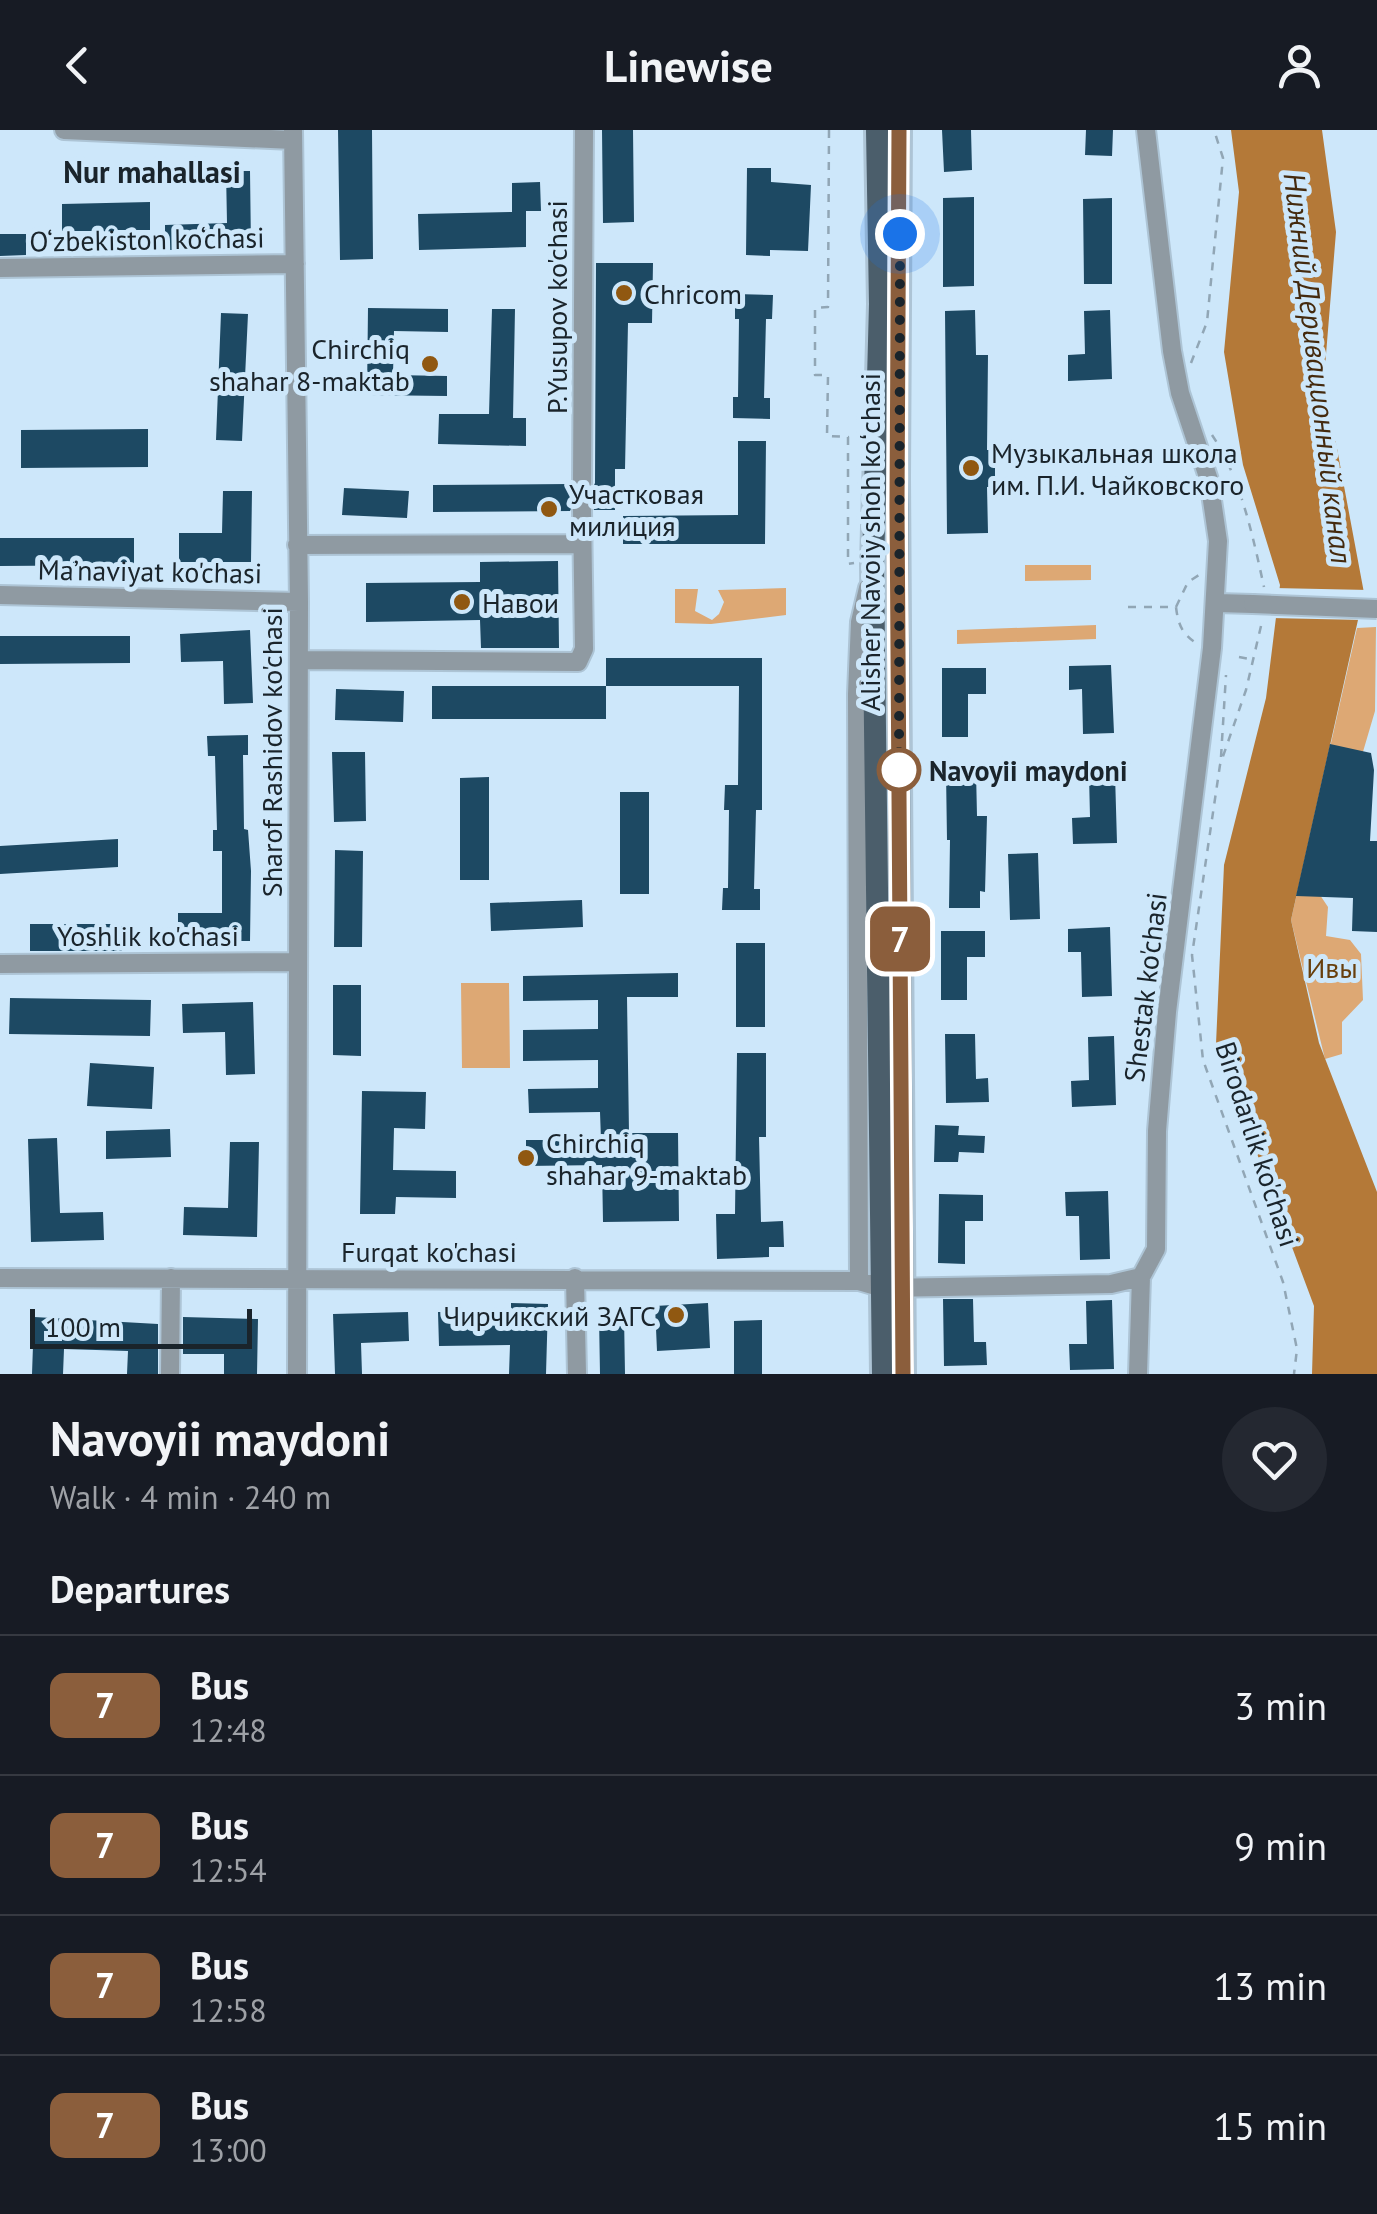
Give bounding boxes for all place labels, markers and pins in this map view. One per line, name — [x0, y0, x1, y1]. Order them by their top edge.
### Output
place label: Chricom — [644, 275, 742, 312]
marker: Chricom — [613, 282, 635, 304]
place label: Chirchiq shahar 8-maktab — [209, 330, 410, 399]
marker: Chirchiq shahar 8-maktab — [419, 353, 441, 375]
place label: Музыкальная школа им. П.И. Чайковского — [991, 434, 1244, 503]
marker: Музыкальная школа им. П.И. Чайковского — [960, 457, 982, 479]
place label: Участковая милиция — [569, 475, 704, 544]
marker: Участковая милиция — [538, 498, 560, 520]
place label: Навои — [482, 584, 559, 621]
marker: Навои — [451, 591, 473, 613]
marker: Navoyii maydoni — [878, 749, 920, 791]
place label: Navoyii maydoni — [929, 752, 1127, 789]
place label: Chirchiq shahar 9-maktab — [546, 1124, 747, 1193]
marker: Chirchiq shahar 9-maktab — [515, 1147, 537, 1169]
place label: Чирчикский ЗАГС — [443, 1297, 656, 1334]
marker: Чирчикский ЗАГС — [665, 1304, 687, 1326]

